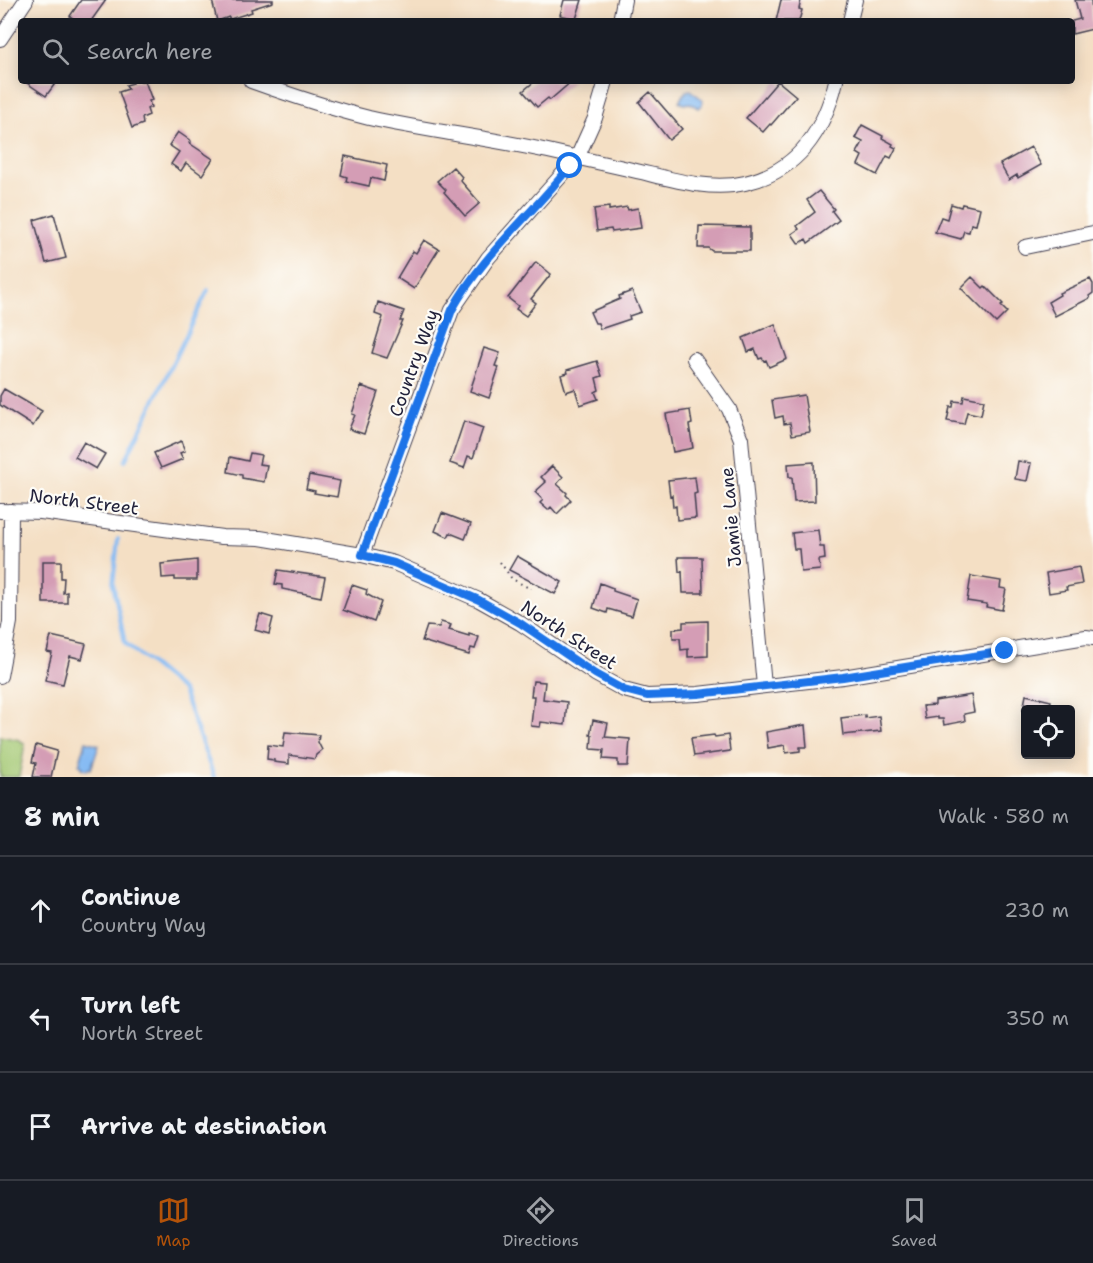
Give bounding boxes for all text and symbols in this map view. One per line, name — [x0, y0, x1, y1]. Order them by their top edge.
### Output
search box — [18, 18, 1075, 84]
icon: search — [39, 35, 72, 68]
text: Search here — [87, 37, 213, 66]
route start — [556, 152, 582, 178]
street label: Country Way — [383, 306, 445, 420]
street label: Jamie Lane — [715, 466, 747, 568]
street label: North Street — [28, 483, 140, 521]
street label: North Street — [516, 595, 622, 675]
route end — [991, 637, 1017, 663]
map controls — [1021, 705, 1075, 759]
button: locate — [1021, 705, 1075, 759]
text: 8 min — [24, 799, 100, 834]
text: Walk · 580 m — [938, 803, 1069, 829]
text: Continue — [81, 883, 181, 912]
icon: ahead — [24, 894, 57, 927]
text: 230 m — [1004, 897, 1069, 923]
text: Country Way — [81, 912, 206, 938]
text: Turn left — [81, 991, 180, 1020]
icon: left — [24, 1002, 57, 1035]
text: 350 m — [1005, 1005, 1069, 1031]
text: North Street — [81, 1020, 203, 1046]
icon: arrive — [24, 1110, 57, 1143]
text: Arrive at destination — [81, 1112, 327, 1141]
tab: Map — [156, 1194, 190, 1251]
tab: Directions — [503, 1194, 579, 1251]
tab: Saved — [891, 1194, 937, 1251]

